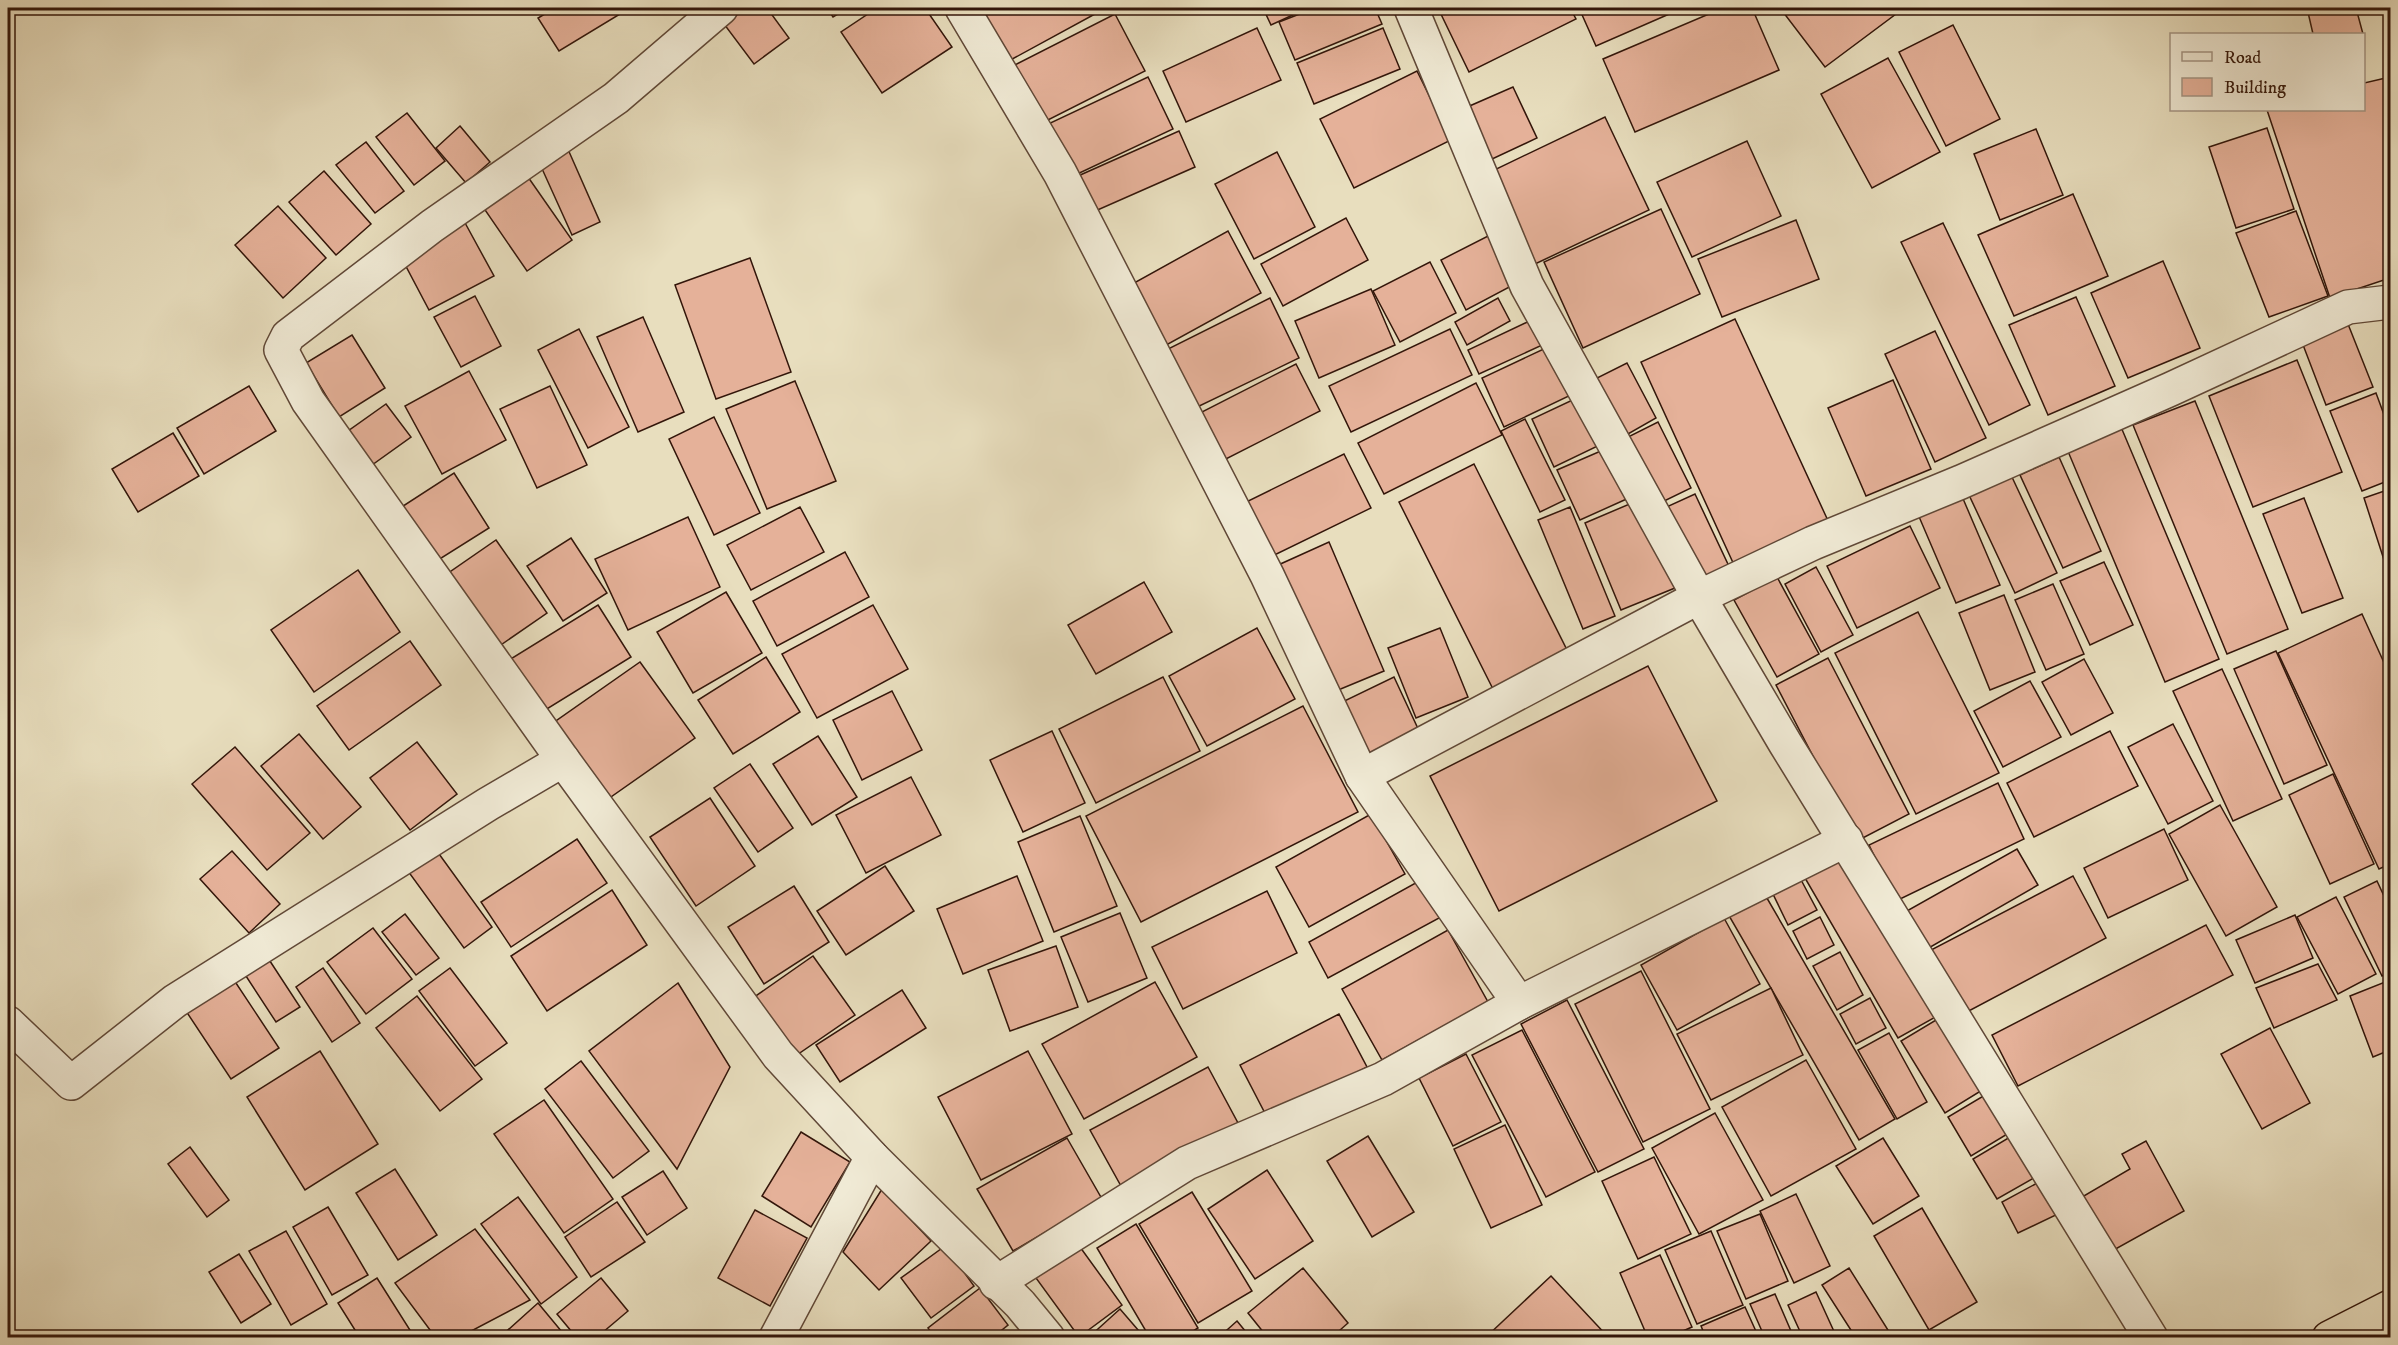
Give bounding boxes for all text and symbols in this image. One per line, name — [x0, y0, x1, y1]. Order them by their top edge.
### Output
legend — [2170, 33, 2365, 111]
text: Road — [2224, 47, 2261, 69]
text: Building — [2224, 77, 2286, 99]

